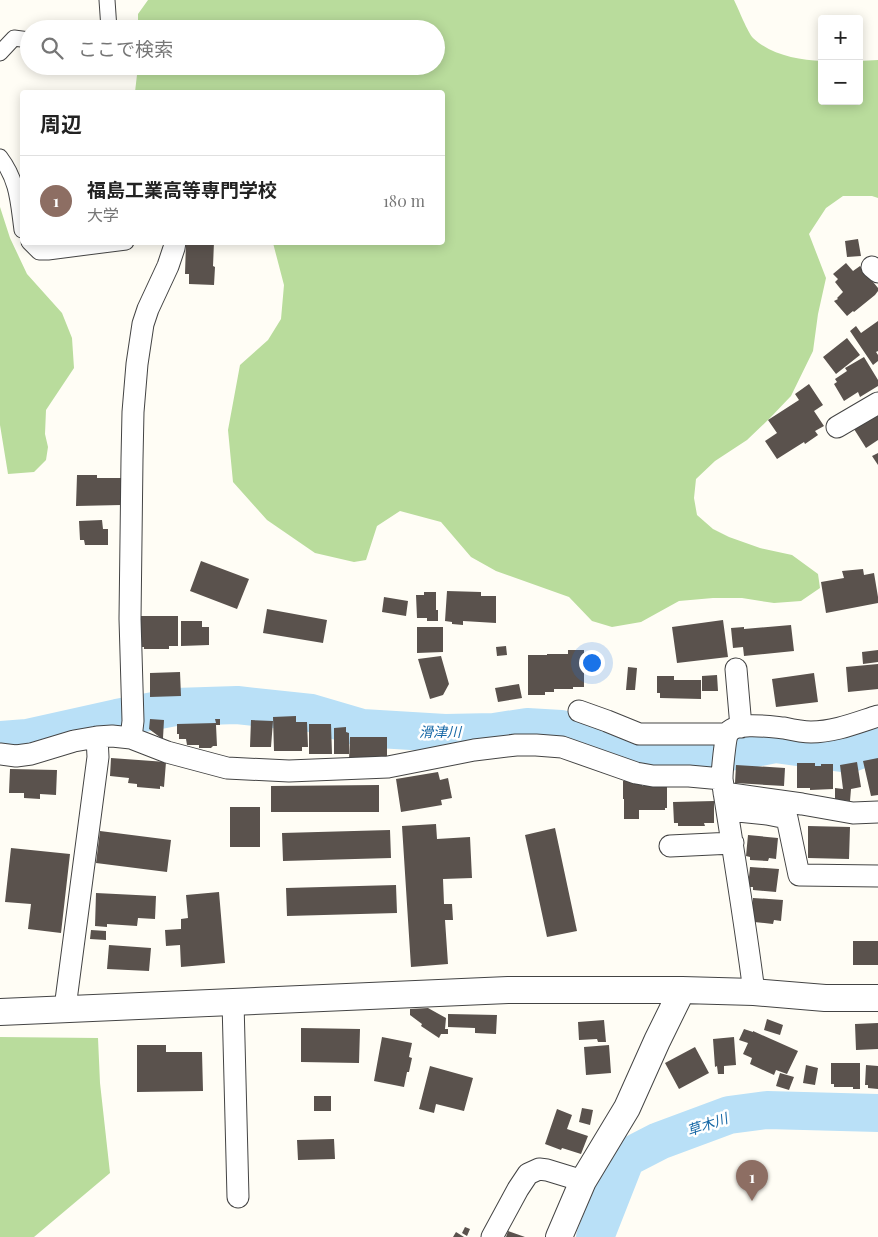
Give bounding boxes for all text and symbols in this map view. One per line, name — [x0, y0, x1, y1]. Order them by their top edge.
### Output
map controls — [818, 15, 863, 105]
button: + — [818, 15, 863, 60]
search box — [20, 20, 445, 75]
icon: search — [38, 34, 66, 62]
text: ここで検索 — [78, 35, 173, 61]
button: − — [818, 60, 863, 105]
text: 周辺 — [40, 109, 82, 137]
text: 福島工業高等専門学校 — [87, 176, 277, 202]
text: 1 — [53, 190, 59, 211]
text: 180 m — [383, 190, 425, 211]
text: 大学 — [87, 204, 119, 225]
your location — [579, 650, 605, 676]
water label: 滑津川 — [419, 722, 463, 741]
water label: 草木川 — [684, 1108, 732, 1140]
pin: 1 — [736, 1160, 768, 1201]

